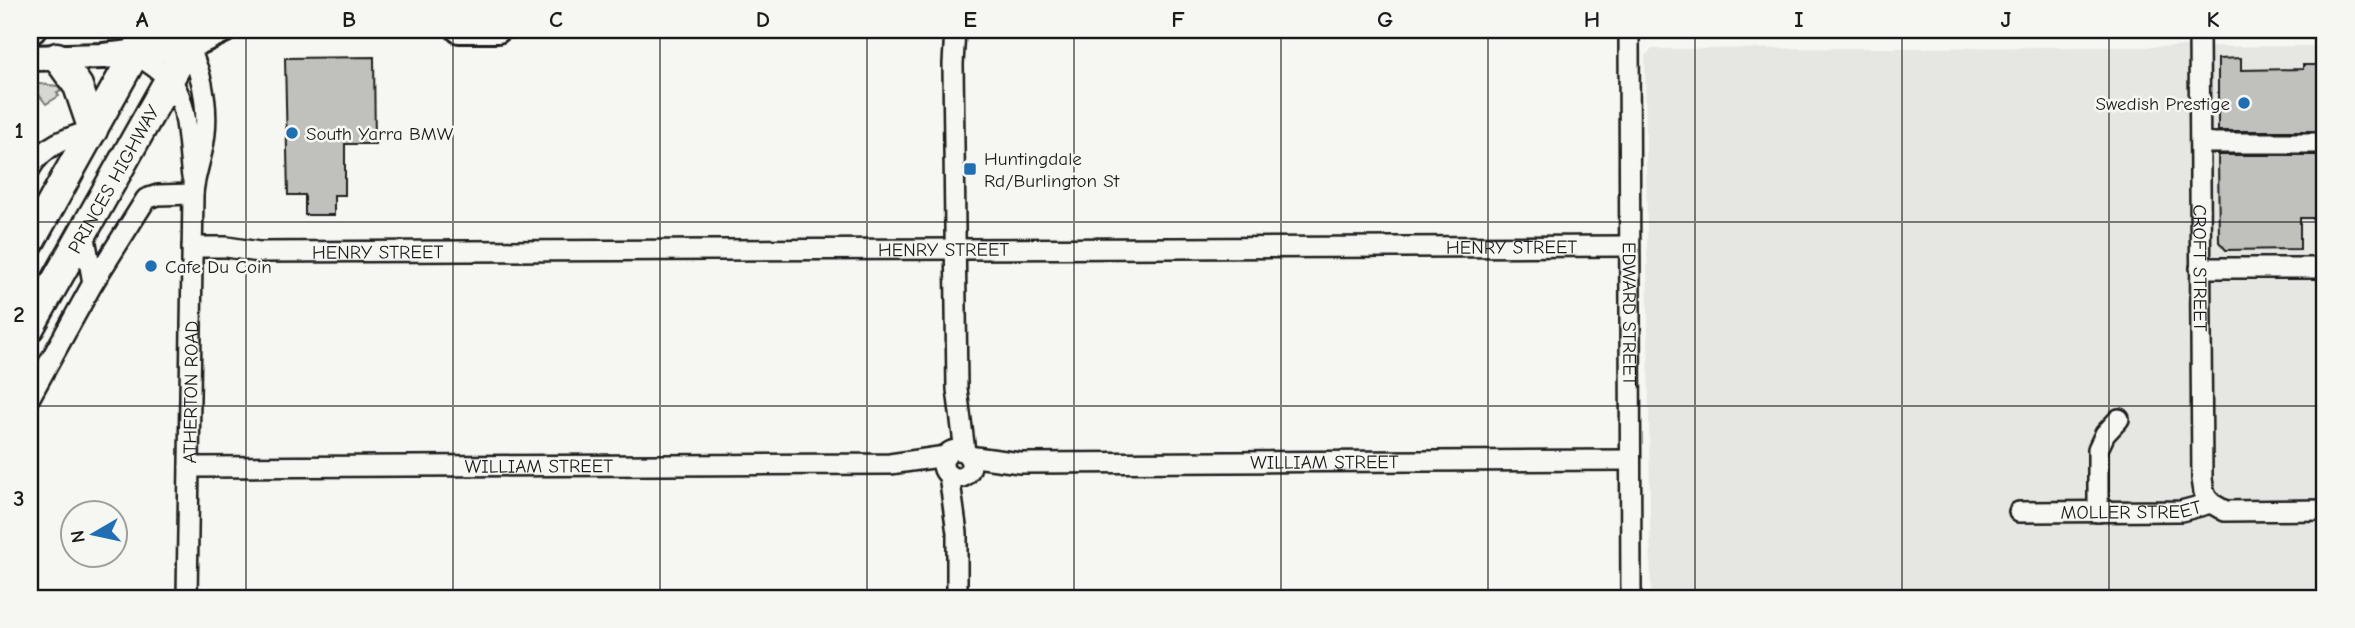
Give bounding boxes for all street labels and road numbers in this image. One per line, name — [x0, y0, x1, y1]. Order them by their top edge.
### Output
street label: PRINCES HIGHWAY — [64, 101, 165, 257]
street label: CROFT STREET — [2188, 204, 2211, 332]
street label: HENRY STREET — [1446, 236, 1577, 259]
street label: HENRY STREET — [878, 239, 1009, 261]
street label: HENRY STREET — [312, 241, 443, 264]
street label: EDWARD STREET — [1618, 242, 1640, 386]
street label: ATHERTON ROAD — [179, 321, 203, 463]
street label: WILLIAM STREET — [1250, 451, 1399, 474]
street label: WILLIAM STREET — [465, 455, 613, 478]
street label: MOLLER STREET — [2060, 496, 2204, 524]

